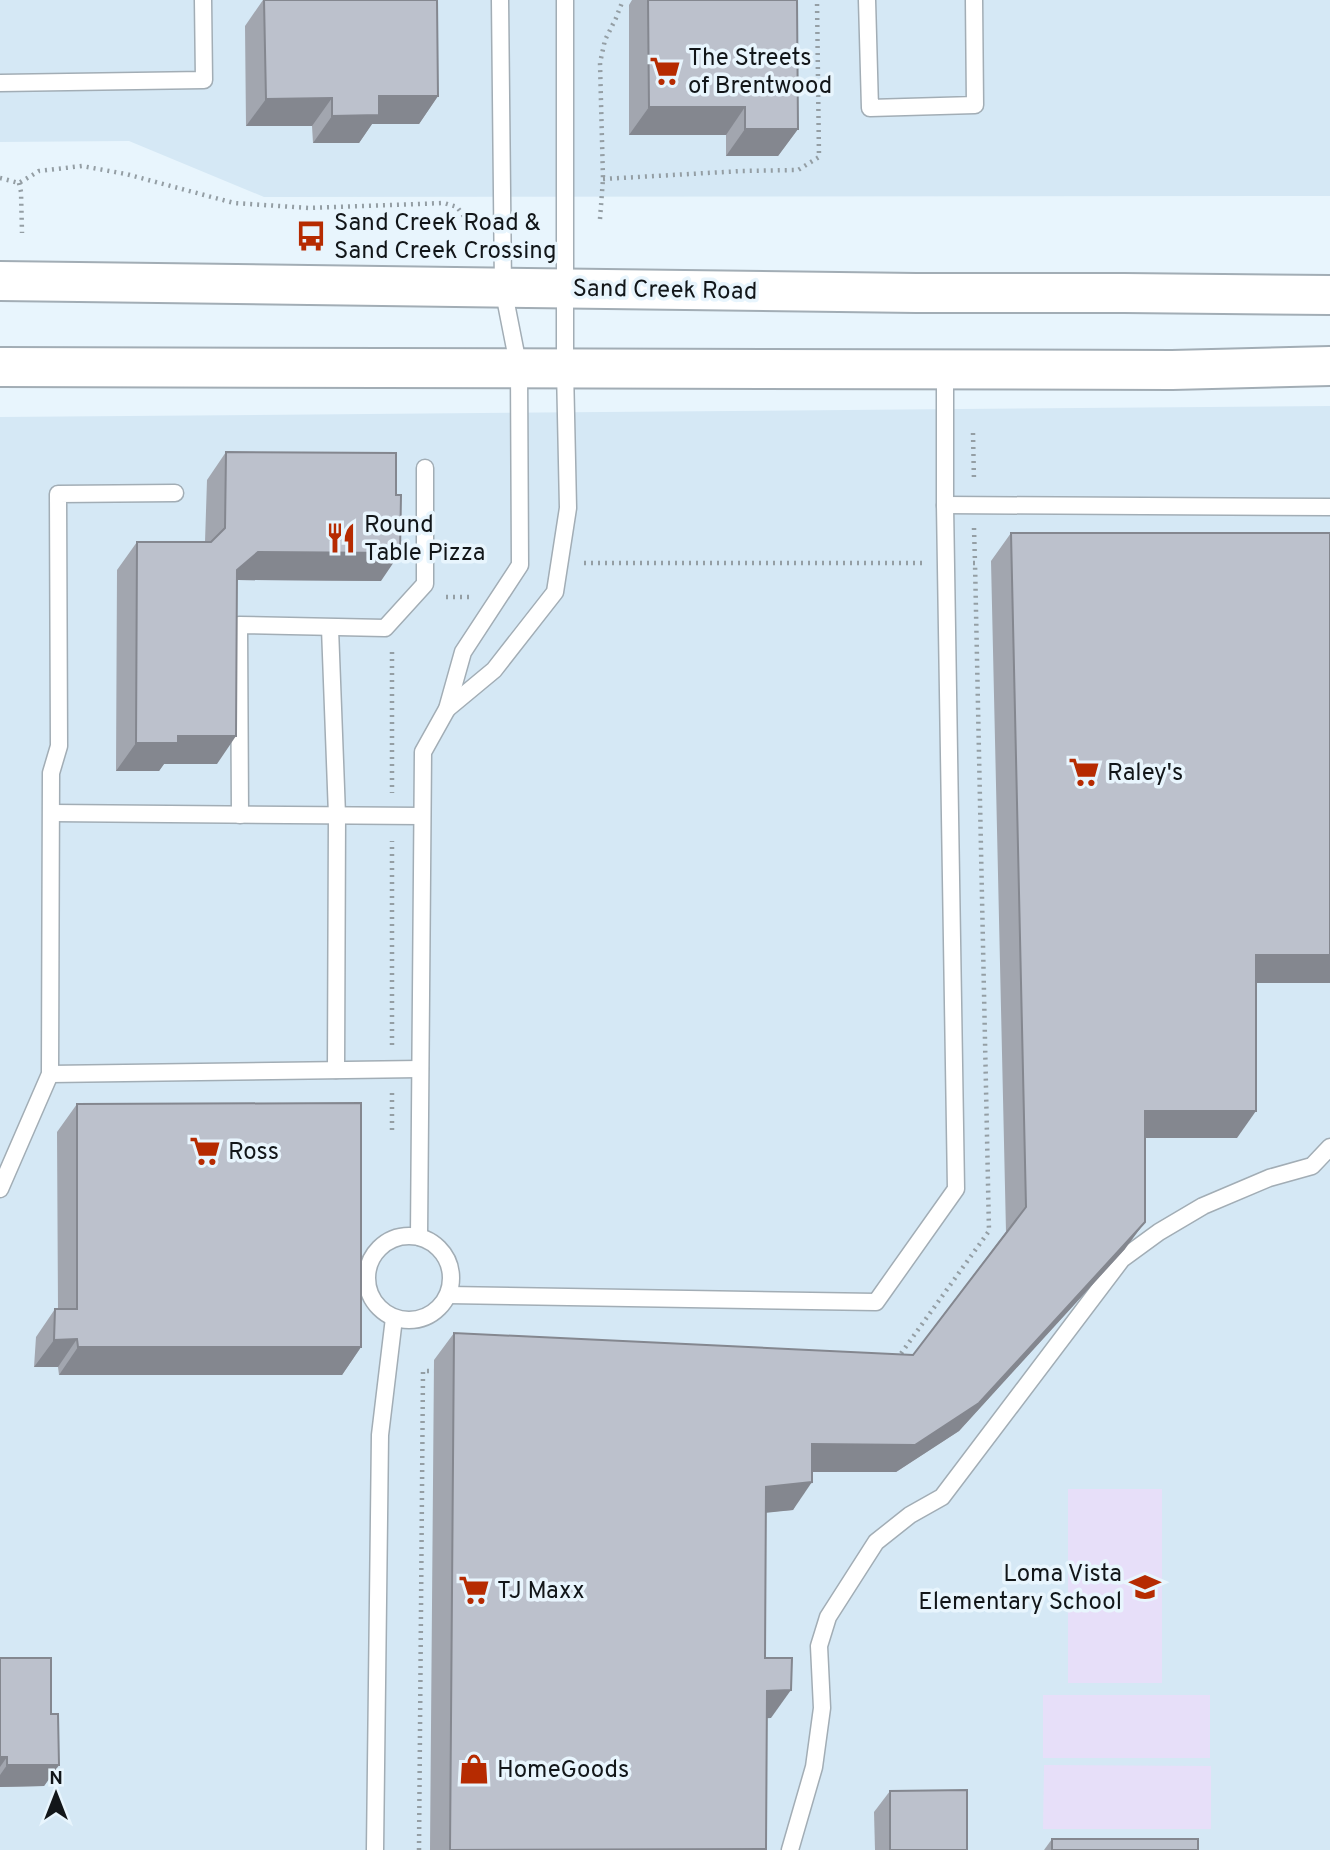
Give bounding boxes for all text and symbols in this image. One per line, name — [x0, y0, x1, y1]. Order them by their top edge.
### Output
place label: The Streets of Brentwood — [688, 44, 832, 102]
supermarket icon: The Streets of Brentwood — [648, 54, 682, 88]
place label: Sand Creek Road & Sand Creek Crossing — [334, 209, 557, 267]
bus stop icon: Sand Creek Road & Sand Creek Crossing — [294, 219, 328, 253]
street label: Sand Creek Road — [572, 274, 758, 308]
place label: Round Table Pizza — [364, 511, 485, 569]
restaurant icon: Round Table Pizza — [324, 521, 358, 555]
supermarket icon: Raley's — [1067, 755, 1101, 789]
place label: Raley's — [1107, 759, 1183, 789]
supermarket icon: Ross — [188, 1134, 222, 1168]
place label: Ross — [228, 1138, 279, 1168]
place label: Loma Vista Elementary School — [918, 1560, 1122, 1618]
school or university icon: Loma Vista Elementary School — [1128, 1570, 1162, 1604]
supermarket icon: TJ Maxx — [457, 1573, 491, 1607]
place label: TJ Maxx — [497, 1577, 585, 1607]
shop icon: HomeGoods — [457, 1752, 491, 1786]
place label: HomeGoods — [497, 1756, 629, 1786]
north arrow — [21, 1759, 91, 1829]
text: N — [49, 1767, 63, 1791]

